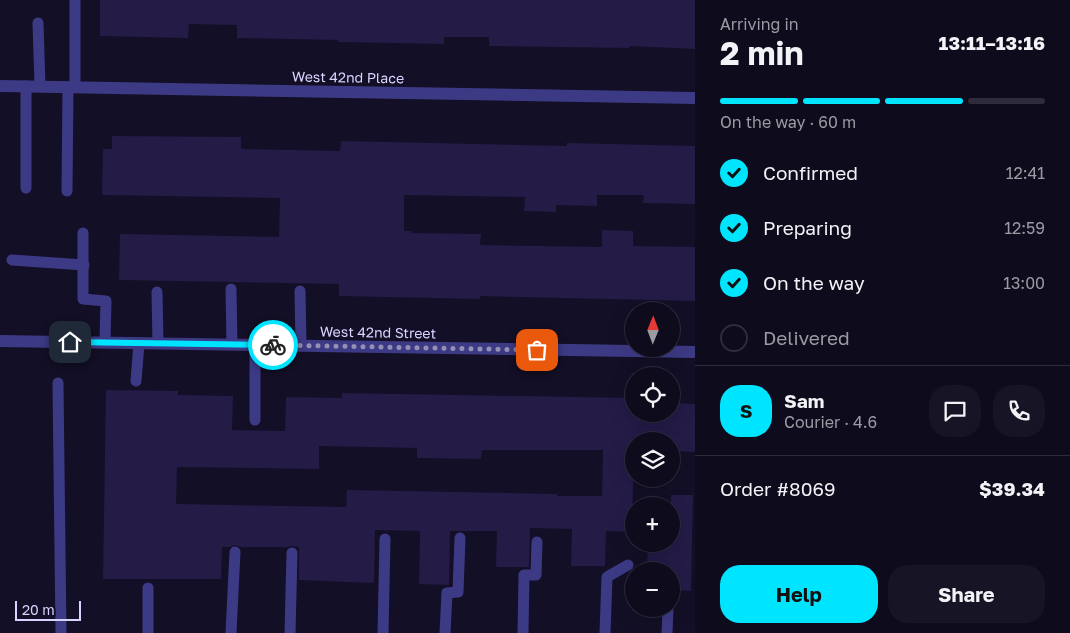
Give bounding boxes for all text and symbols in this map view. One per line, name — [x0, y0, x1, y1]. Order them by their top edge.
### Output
text: Arriving in — [720, 14, 799, 34]
text: 13:11–13:16 — [939, 31, 1045, 54]
text: 2 min — [720, 34, 804, 72]
street label: West 42nd Place — [292, 68, 404, 86]
text: On the way · 60 m — [720, 112, 856, 132]
icon: check — [720, 159, 748, 187]
text: Confirmed — [763, 161, 858, 184]
text: 12:41 — [1006, 163, 1045, 183]
icon: check — [720, 214, 748, 242]
text: Preparing — [763, 216, 852, 239]
text: 12:59 — [1004, 218, 1045, 238]
icon: check — [720, 269, 748, 297]
text: On the way — [763, 271, 865, 294]
text: 13:00 — [1003, 273, 1045, 293]
north arrow — [625, 302, 680, 358]
map controls — [625, 302, 680, 617]
courier — [248, 320, 298, 370]
pin — [49, 321, 91, 363]
street label: West 42nd Street — [320, 322, 436, 342]
text: Delivered — [763, 326, 850, 349]
icon: home — [56, 328, 84, 356]
pin — [516, 329, 558, 371]
icon: bike — [259, 331, 287, 359]
icon: bag — [523, 336, 551, 364]
button: locate — [625, 367, 680, 422]
button: chat — [929, 385, 981, 437]
button: phone — [993, 385, 1045, 437]
text: Sam — [784, 389, 824, 412]
text: S — [740, 399, 752, 422]
text: Courier · 4.6 — [784, 412, 877, 432]
button: layers — [625, 432, 680, 487]
text: Order #8069 — [720, 477, 835, 500]
text: $39.34 — [979, 477, 1045, 500]
button: + — [625, 497, 680, 552]
button: − — [625, 562, 680, 617]
button: Help — [720, 565, 878, 623]
button: Share — [888, 565, 1045, 623]
scale bar — [15, 598, 81, 621]
text: 20 m — [22, 601, 55, 618]

